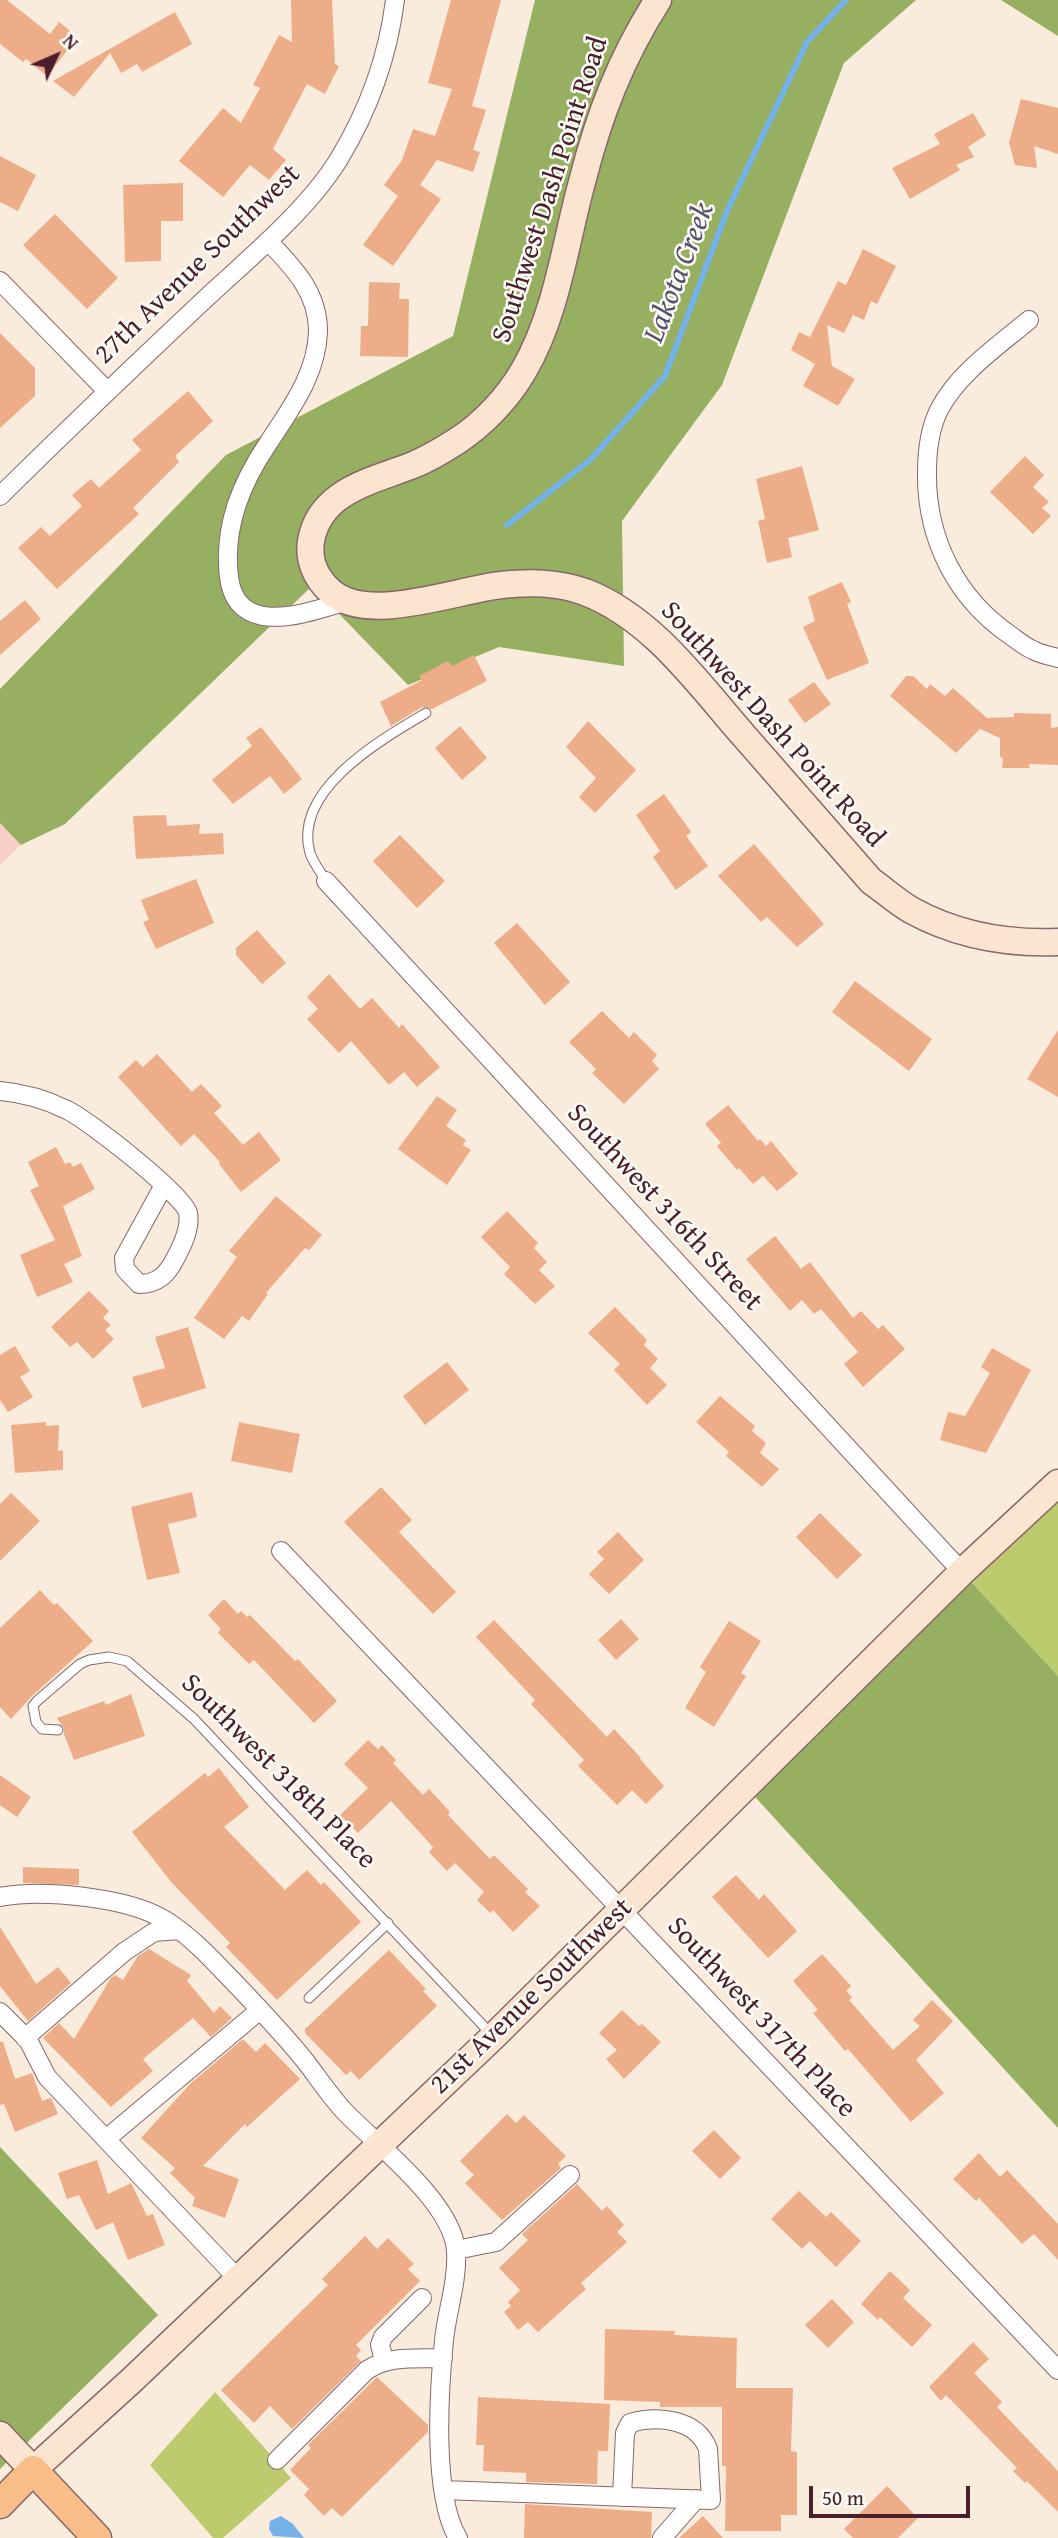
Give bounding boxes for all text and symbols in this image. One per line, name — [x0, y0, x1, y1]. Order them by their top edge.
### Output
north arrow — [21, 21, 91, 91]
text: N — [57, 27, 86, 56]
street label: Southwest Dash Point Road — [486, 33, 616, 347]
street label: 27th Avenue Southwest — [88, 158, 308, 372]
water label: Lakota Creek — [637, 198, 723, 348]
street label: Southwest Dash Point Road — [653, 595, 891, 855]
street label: Southwest 316th Street — [559, 1097, 769, 1319]
street label: Southwest 318th Place — [173, 1667, 383, 1877]
street label: 21st Avenue Southwest — [424, 1892, 640, 2102]
street label: Southwest 317th Place — [659, 1911, 863, 2125]
scale bar — [813, 2472, 974, 2516]
text: 50 m — [822, 2482, 864, 2513]

